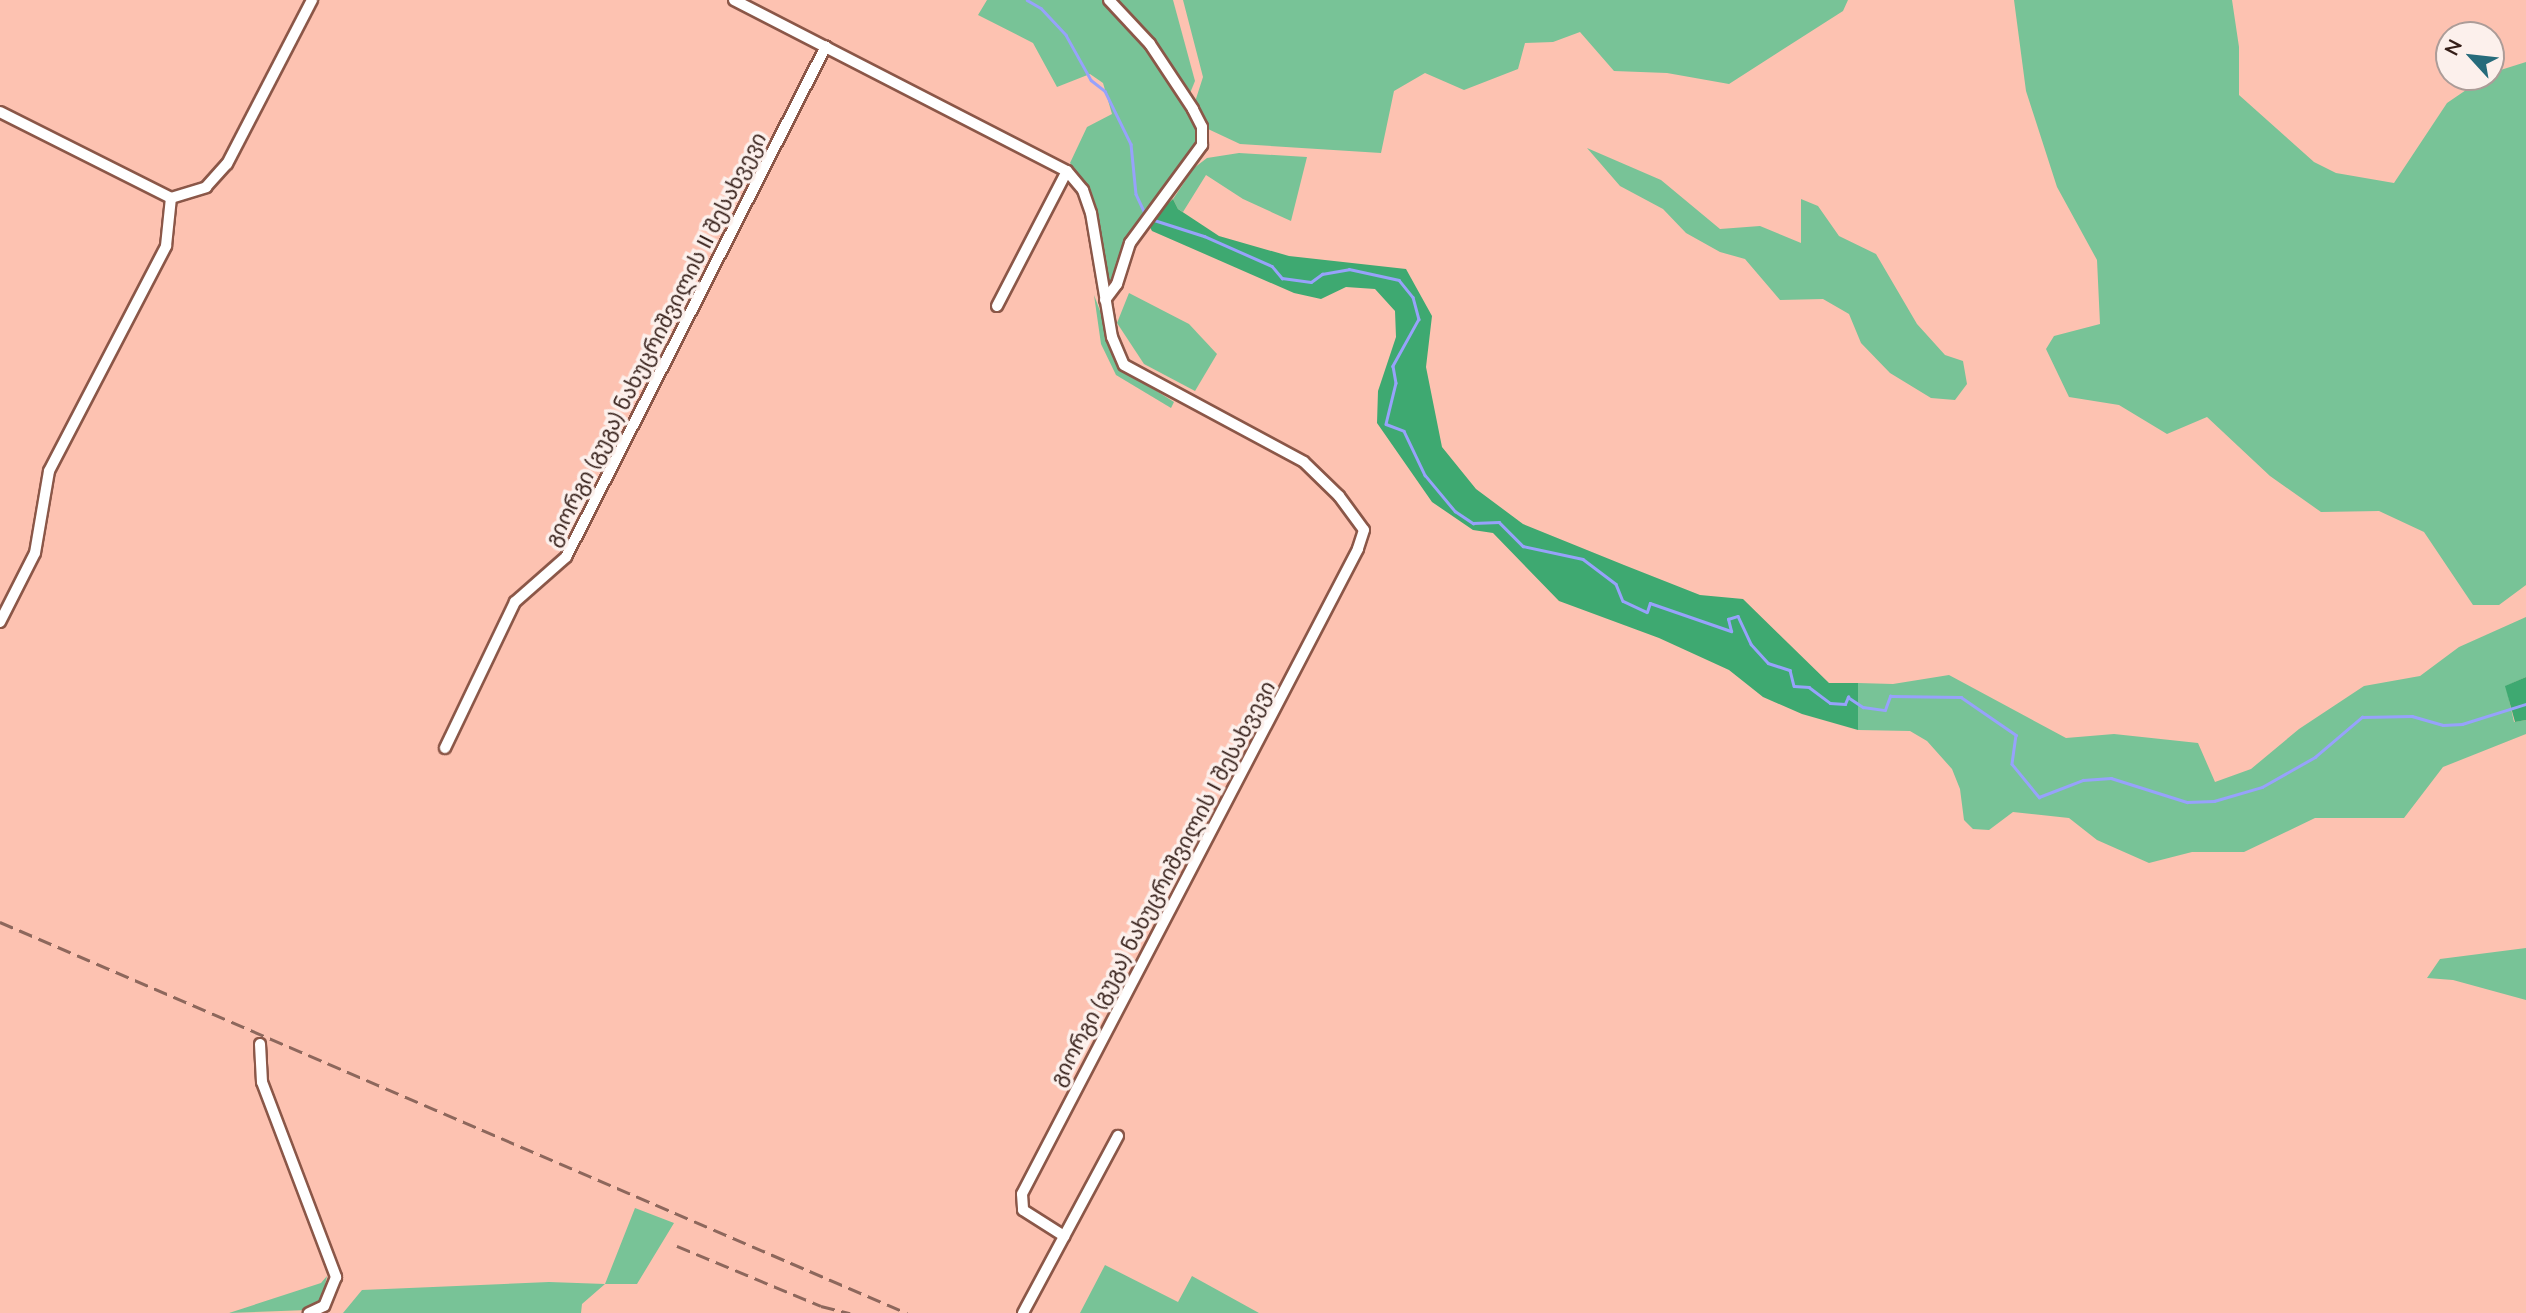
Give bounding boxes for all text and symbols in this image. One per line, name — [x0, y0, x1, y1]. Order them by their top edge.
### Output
north arrow — [2435, 21, 2505, 91]
text: N — [2439, 35, 2466, 59]
street label: გიორგი (გუგა) ნახუცრიშვილის II შესახვევი — [539, 128, 771, 550]
street label: გიორგი (გუგა) ნახუცრიშვილის I შესახვევი — [1044, 676, 1280, 1090]

